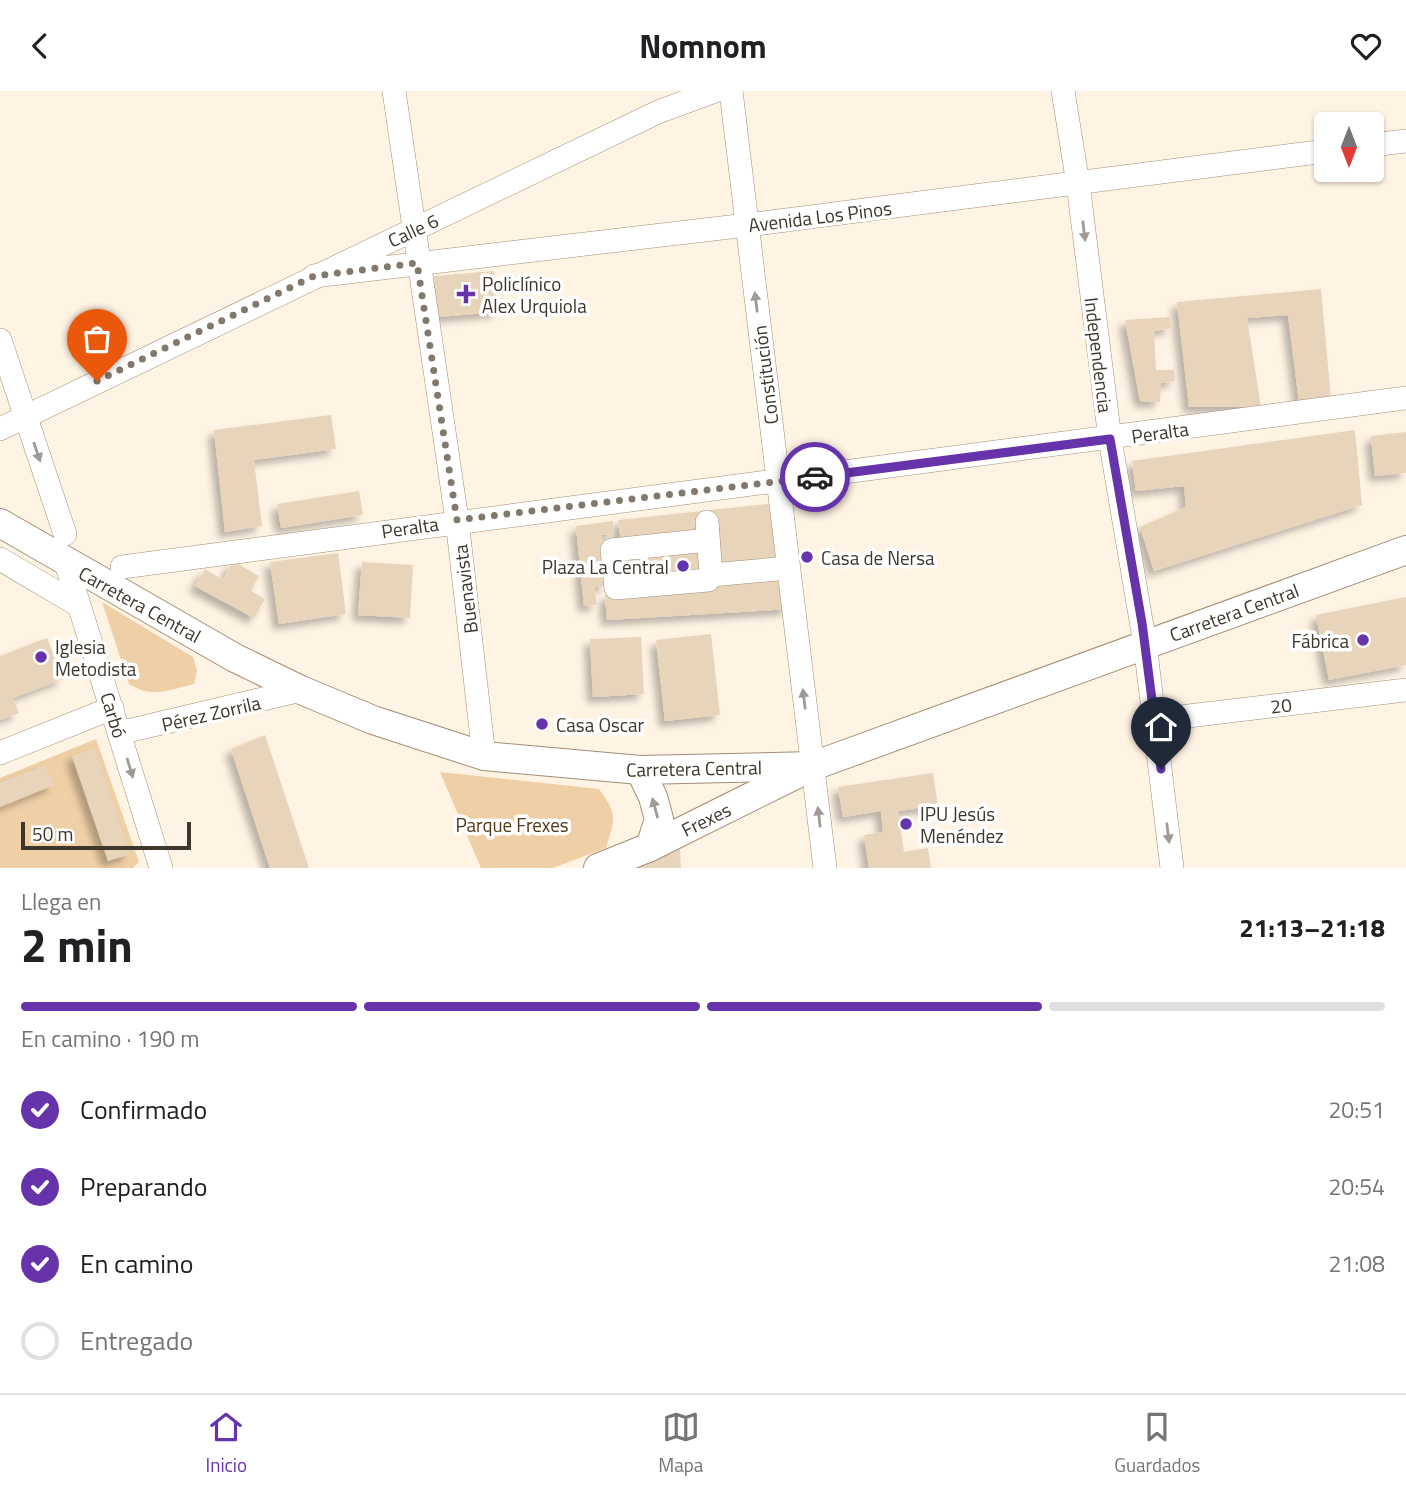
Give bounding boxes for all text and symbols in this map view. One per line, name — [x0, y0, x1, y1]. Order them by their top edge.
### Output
text: Nomnom — [639, 22, 767, 70]
icon: back — [21, 27, 59, 65]
icon: heart — [1347, 27, 1385, 65]
north arrow — [1314, 112, 1384, 182]
map controls — [1314, 112, 1384, 182]
street label: Avenida Los Pinos — [747, 193, 893, 239]
street label: Calle 6 — [383, 206, 443, 254]
one-way arrow — [1079, 220, 1090, 242]
place label: Policlínico Alex Urquiola — [482, 269, 587, 320]
marker: Policlínico Alex Urquiola — [456, 284, 476, 304]
one-way arrow — [751, 291, 762, 313]
street label: Independencia — [1078, 296, 1121, 415]
pin — [67, 309, 127, 381]
icon: bag — [78, 320, 116, 358]
street label: Constitución — [745, 324, 785, 426]
street label: Peralta — [1130, 414, 1191, 450]
one-way arrow — [32, 441, 43, 462]
courier — [780, 442, 850, 512]
icon: car — [796, 458, 834, 496]
street label: Peralta — [380, 509, 441, 545]
street label: Buenavista — [445, 542, 485, 635]
place label: Casa de Nersa — [821, 543, 935, 572]
marker: Casa de Nersa — [799, 549, 815, 565]
place label: Plaza La Central — [542, 552, 669, 581]
street label: Carretera Central — [74, 558, 206, 650]
marker: Plaza La Central — [675, 558, 691, 574]
street label: Carretera Central — [1165, 575, 1303, 649]
place label: Fábrica — [1292, 626, 1349, 655]
place label: Iglesia Metodista — [55, 632, 137, 683]
marker: Fábrica — [1355, 632, 1371, 648]
marker: Iglesia Metodista — [33, 649, 49, 665]
street label: Pérez Zorrila — [159, 687, 264, 738]
one-way arrow — [799, 687, 810, 709]
street label: Carbó — [93, 689, 135, 741]
street label: 20 — [1269, 689, 1293, 721]
pin — [1131, 697, 1191, 769]
icon: home — [1142, 708, 1180, 746]
place label: Casa Oscar — [556, 710, 645, 739]
marker: Casa Oscar — [534, 716, 550, 732]
street label: Carretera Central — [626, 752, 762, 784]
one-way arrow — [126, 758, 136, 779]
street label: Frexes — [676, 794, 736, 843]
one-way arrow — [650, 797, 660, 818]
place label: IPU Jesús Menéndez — [920, 799, 1004, 850]
one-way arrow — [813, 806, 824, 828]
park label: Parque Frexes — [455, 810, 569, 839]
marker: IPU Jesús Menéndez — [898, 816, 914, 832]
scale bar — [21, 819, 191, 851]
text: 50 m — [32, 819, 73, 848]
one-way arrow — [1163, 822, 1174, 844]
text: Llega en — [21, 884, 101, 919]
text: 21:13–21:18 — [1239, 908, 1385, 947]
text: 2 min — [21, 910, 133, 980]
text: En camino · 190 m — [21, 1021, 199, 1056]
text: Confirmado — [80, 1090, 207, 1129]
icon: check — [21, 1091, 59, 1129]
text: 20:51 — [1328, 1092, 1385, 1127]
text: Preparando — [80, 1167, 207, 1206]
icon: check — [21, 1168, 59, 1206]
text: 20:54 — [1328, 1169, 1385, 1204]
text: En camino — [80, 1244, 194, 1283]
icon: check — [21, 1245, 59, 1283]
text: 21:08 — [1328, 1246, 1385, 1281]
text: Entregado — [80, 1321, 193, 1360]
tab: Inicio — [206, 1408, 247, 1479]
tab: Mapa — [658, 1408, 703, 1479]
tab: Guardados — [1114, 1408, 1200, 1479]

